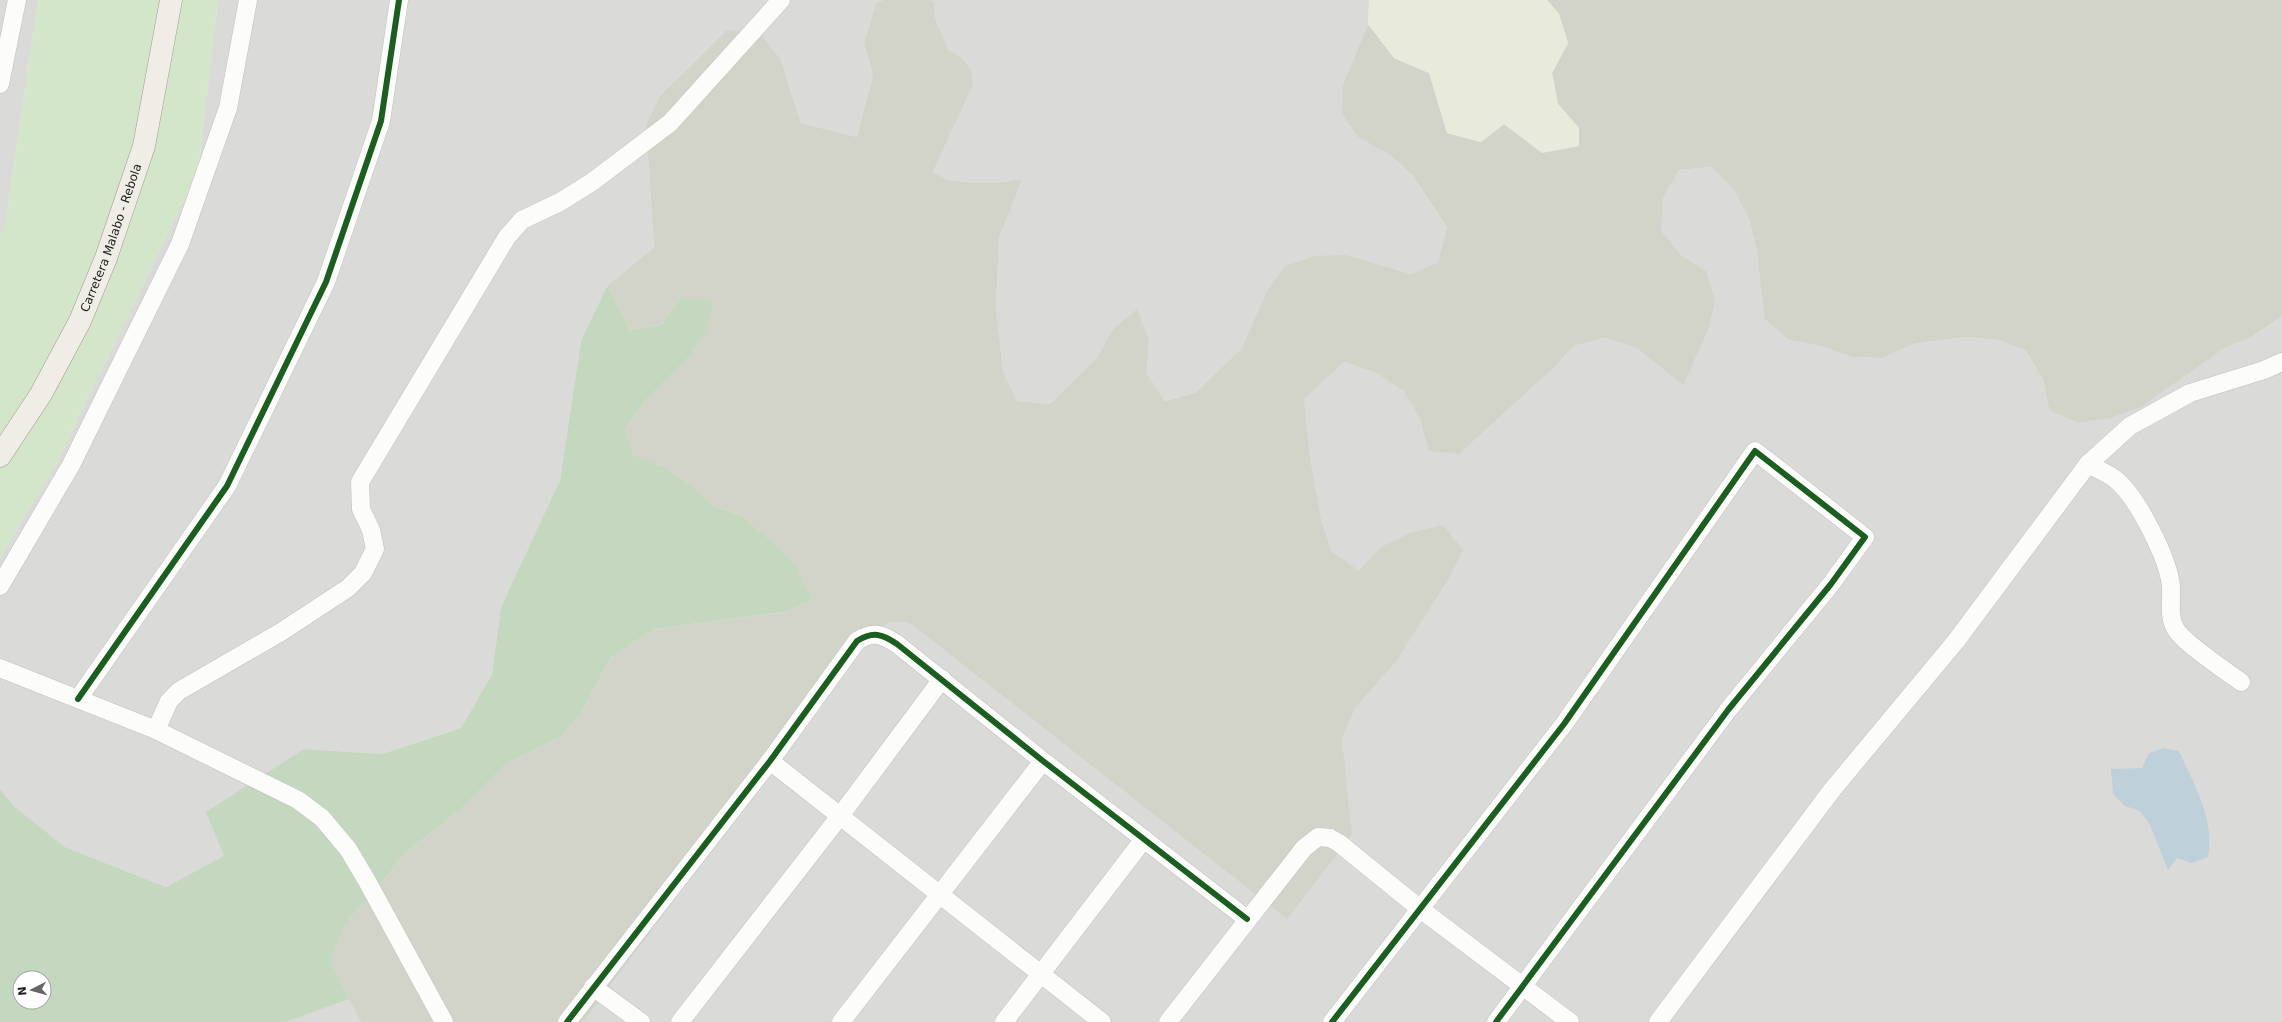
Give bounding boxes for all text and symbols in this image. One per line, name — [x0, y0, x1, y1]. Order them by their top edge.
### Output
street label: Carretera Malabo - Rebola — [77, 162, 145, 314]
north arrow — [12, 970, 52, 1010]
text: N — [16, 986, 29, 996]

